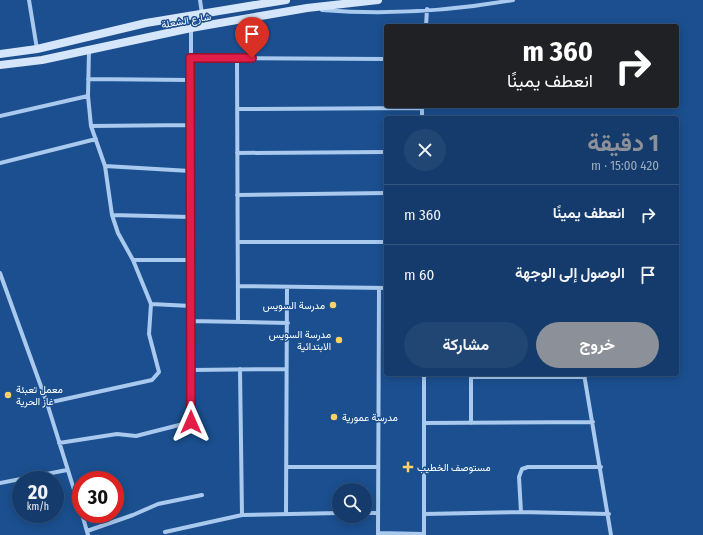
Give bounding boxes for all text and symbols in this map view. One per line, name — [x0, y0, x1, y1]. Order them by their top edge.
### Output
street label: شارع الشعلة — [160, 11, 212, 31]
pin — [235, 17, 269, 58]
icon: arrive — [241, 23, 263, 45]
text: 360 m — [523, 35, 593, 68]
icon: right — [607, 40, 659, 92]
text: انعطف يمينًا — [507, 70, 593, 92]
button: close — [404, 129, 446, 171]
text: 1 دقيقة — [587, 129, 659, 157]
text: 420 m · 15:00 — [591, 158, 659, 173]
text: انعطف يمينًا — [553, 204, 625, 222]
icon: right — [637, 204, 659, 226]
text: 360 m — [404, 206, 441, 224]
text: الوصول إلى الوجهة — [515, 264, 625, 282]
icon: arrive — [637, 264, 659, 286]
text: 60 m — [404, 266, 434, 284]
place label: مدرسة السويس — [263, 300, 325, 312]
marker: مدرسة السويس — [328, 300, 338, 310]
button: مشاركة — [404, 322, 528, 368]
button: خروج — [536, 322, 659, 368]
place label: مدرسة السويس الابتدائية — [269, 329, 331, 353]
marker: مدرسة السويس الابتدائية — [334, 335, 344, 345]
place label: معمل تعبئة غاز الحرية — [16, 384, 63, 408]
marker: معمل تعبئة غاز الحرية — [3, 390, 13, 400]
position arrow — [170, 401, 212, 443]
marker: مدرسة عمورية — [329, 412, 339, 422]
place label: مدرسة عمورية — [342, 412, 398, 424]
marker: مستوصف الخطيب — [402, 461, 414, 473]
place label: مستوصف الخطيب — [417, 462, 491, 474]
speed limit sign: 30 — [72, 471, 124, 523]
text: 20 — [28, 480, 48, 504]
map controls — [332, 483, 372, 523]
button: search — [332, 483, 372, 523]
text: km/h — [27, 501, 49, 513]

